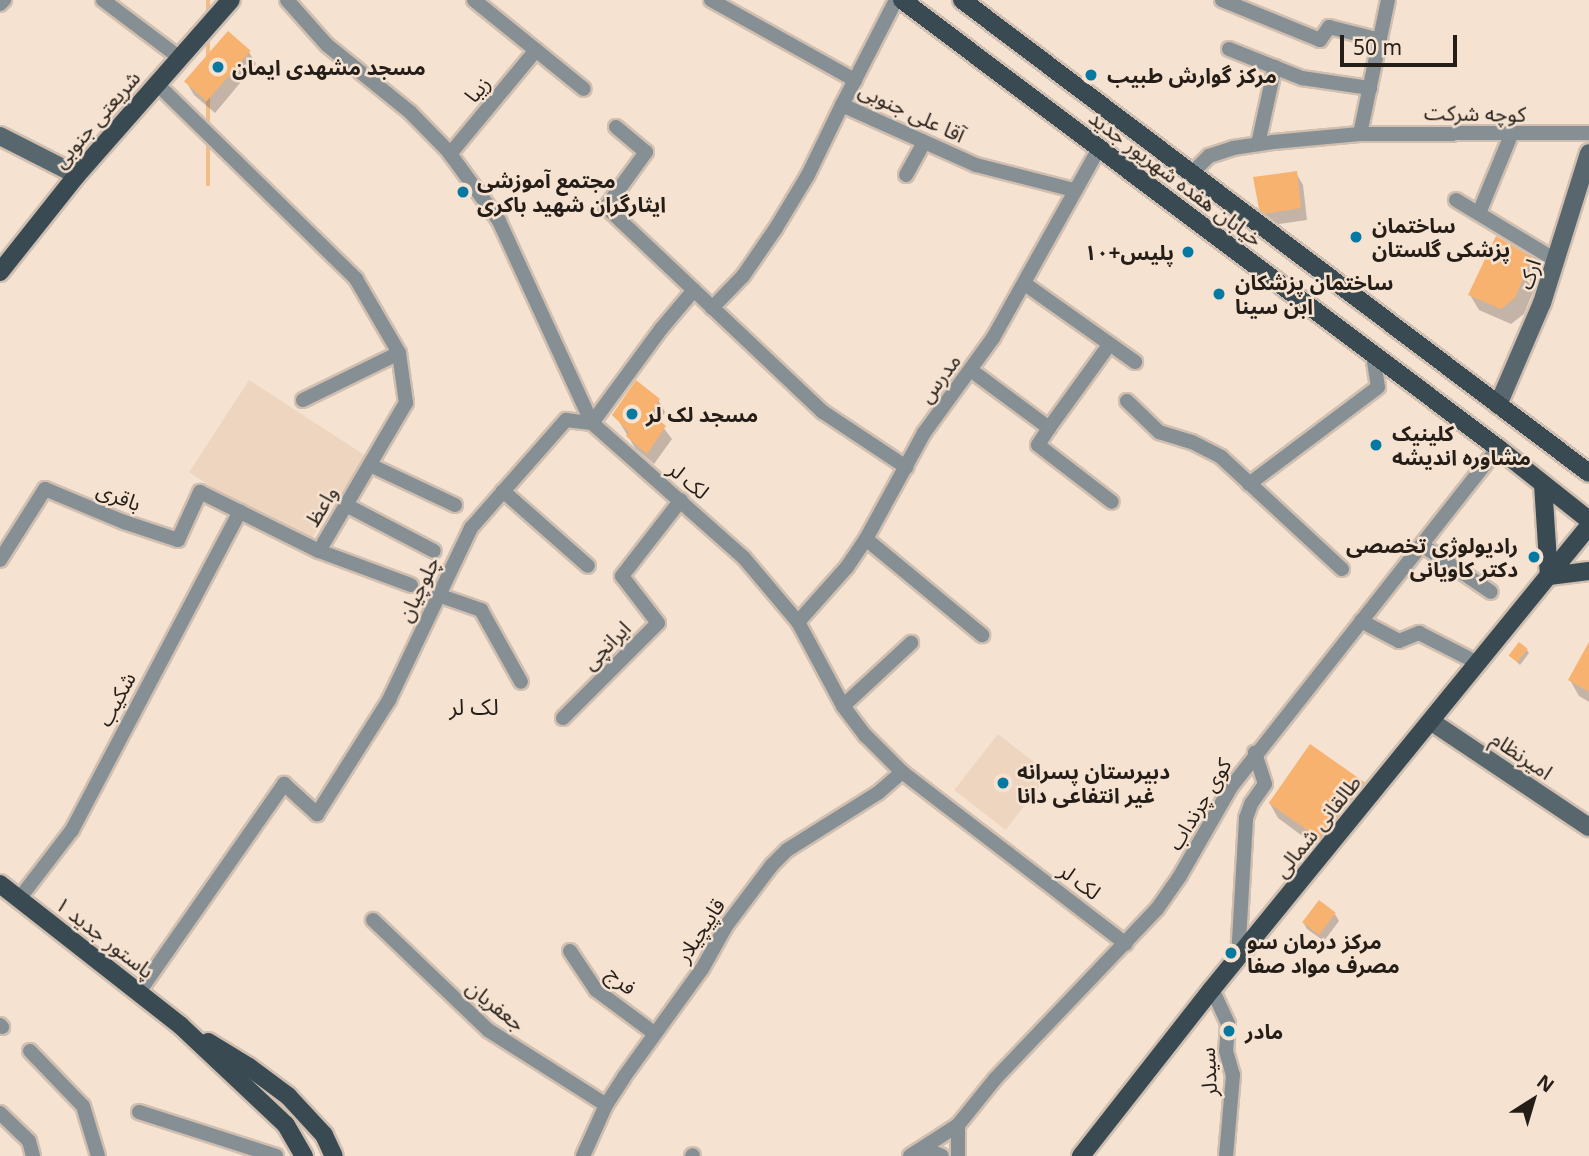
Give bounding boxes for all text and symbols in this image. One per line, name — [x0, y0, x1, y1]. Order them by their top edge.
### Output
scale bar — [1344, 21, 1461, 65]
text: 50 m — [1353, 33, 1402, 61]
place label: مسجد مشهدی ایمان — [232, 54, 426, 80]
marker: مسجد مشهدی ایمان — [210, 59, 226, 75]
place label: مرکز گوارش طبیب — [1107, 62, 1277, 88]
street label: شریعتی جنوبی — [47, 65, 145, 173]
marker: مرکز گوارش طبیب — [1081, 65, 1101, 85]
street label: زیبا — [459, 71, 495, 107]
street label: آقا علی جنوبی — [855, 76, 969, 148]
street label: کوچه شرکت — [1424, 100, 1526, 126]
street label: خیابان هفده شهریور جدید — [1084, 105, 1268, 251]
place label: مجتمع آموزشی ایثارگران شهید باکری — [477, 167, 666, 217]
marker: مجتمع آموزشی ایثارگران شهید باکری — [455, 184, 471, 200]
place label: ساختمان پزشکی گلستان — [1372, 212, 1510, 262]
marker: ساختمان پزشکی گلستان — [1346, 227, 1366, 247]
place label: پلیس+۱۰ — [1084, 239, 1174, 265]
marker: پلیس+۱۰ — [1180, 244, 1196, 260]
street label: ارک — [1512, 256, 1546, 292]
place label: ساختمان پزشکان ابن سینا — [1235, 269, 1393, 319]
marker: ساختمان پزشکان ابن سینا — [1209, 284, 1229, 304]
street label: مدرس — [912, 349, 966, 407]
place label: مسجد لک لر — [646, 401, 758, 427]
marker: مسجد لک لر — [624, 406, 640, 422]
place label: کلینیک مشاوره اندیشه — [1392, 420, 1531, 470]
marker: کلینیک مشاوره اندیشه — [1366, 435, 1386, 455]
street label: لک لر — [664, 456, 714, 504]
street label: باقری — [93, 476, 145, 516]
street label: واعظ — [299, 481, 343, 531]
place label: رادیولوژی تخصصی دکتر کاویانی — [1346, 532, 1518, 582]
marker: رادیولوژی تخصصی دکتر کاویانی — [1524, 547, 1544, 567]
street label: چلوچیان — [391, 552, 445, 626]
street label: ایرانچی — [576, 615, 636, 675]
street label: شکیب — [91, 668, 141, 730]
district label: لک لر — [449, 692, 499, 720]
street label: امیرنظام — [1487, 725, 1557, 785]
street label: کوی چرنداب — [1162, 753, 1236, 855]
place label: دبیرستان پسرانه غیر انتفاعی دانا — [1017, 758, 1170, 808]
street label: طالقانی شمالی — [1268, 770, 1366, 882]
marker: دبیرستان پسرانه غیر انتفاعی دانا — [995, 775, 1011, 791]
street label: لک لر — [1054, 857, 1106, 905]
street label: پاستور جدید ۱ — [51, 891, 159, 983]
street label: قاپیچیلار — [670, 893, 730, 967]
place label: مرکز درمان سو مصرف مواد صفا — [1247, 928, 1400, 978]
marker: مرکز درمان سو مصرف مواد صفا — [1221, 943, 1241, 963]
street label: فرج — [602, 960, 642, 1000]
street label: جعفریان — [462, 974, 530, 1036]
place label: مادر — [1245, 1018, 1283, 1044]
marker: مادر — [1219, 1021, 1239, 1041]
street label: سیدلر — [1194, 1047, 1222, 1097]
north arrow — [1498, 1065, 1568, 1135]
text: N — [1532, 1068, 1560, 1098]

